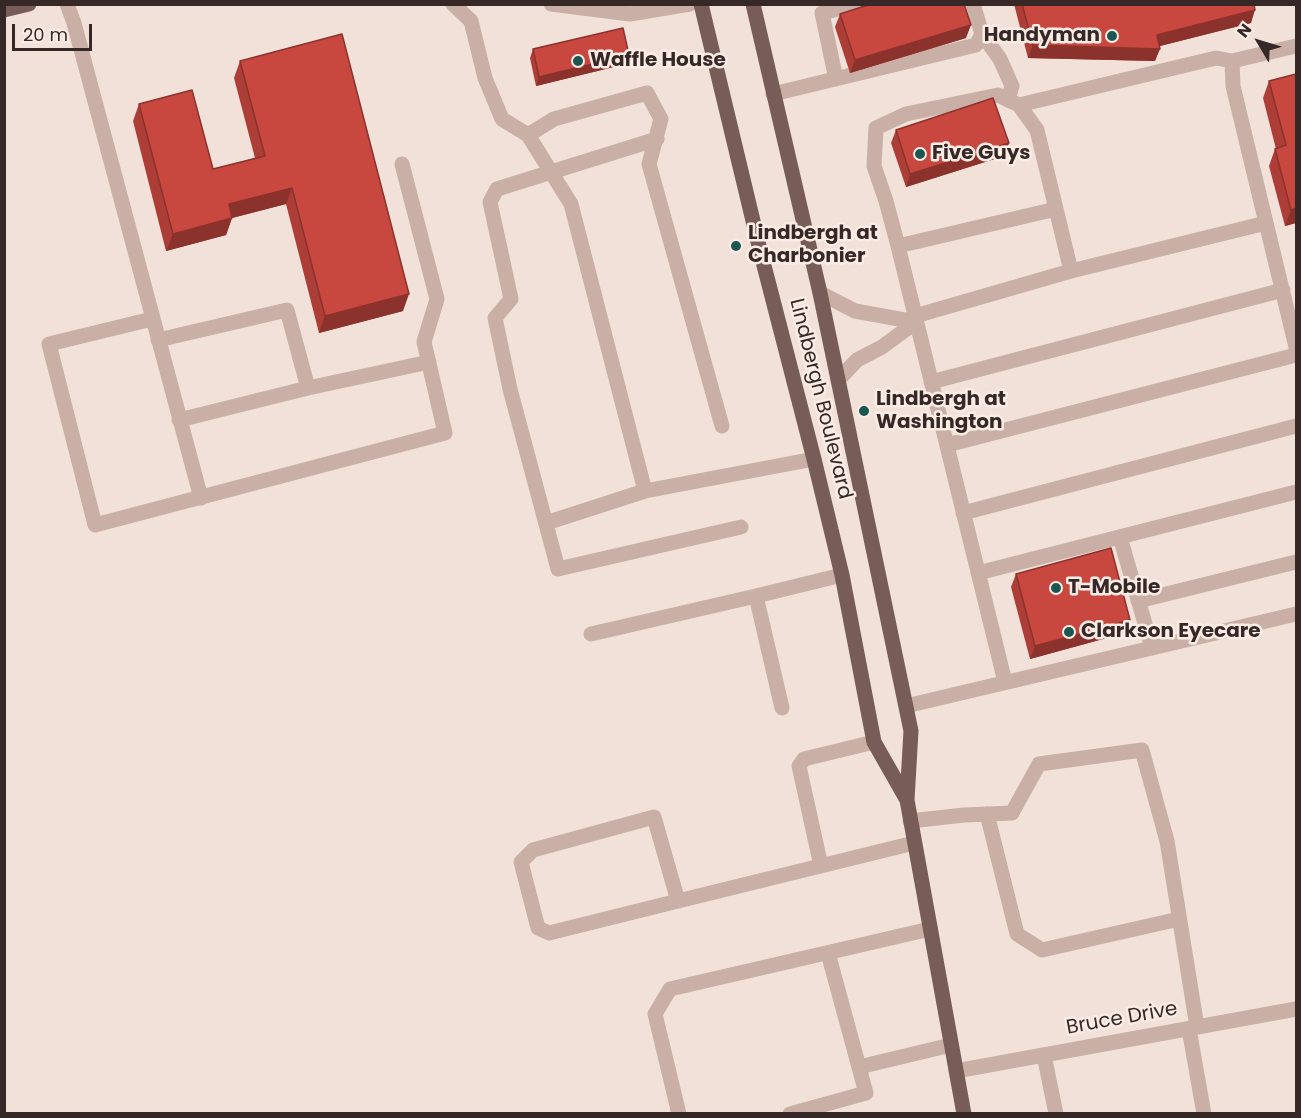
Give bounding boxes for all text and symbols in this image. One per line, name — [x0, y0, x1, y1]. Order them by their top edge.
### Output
scale bar — [15, 12, 94, 50]
north arrow — [1229, 12, 1289, 72]
text: N — [1232, 19, 1257, 42]
text: 20 m — [23, 22, 68, 47]
place label: Handyman — [984, 24, 1100, 48]
marker: Handyman — [1105, 29, 1119, 43]
place label: Waffle House — [590, 49, 726, 73]
marker: Waffle House — [571, 54, 585, 68]
place label: Five Guys — [932, 142, 1030, 166]
marker: Five Guys — [913, 147, 927, 161]
place label: Lindbergh at Charbonier — [748, 222, 878, 269]
marker: Lindbergh at Charbonier — [729, 239, 743, 253]
street label: Lindbergh Boulevard — [783, 296, 857, 502]
place label: Lindbergh at Washington — [876, 388, 1006, 435]
marker: Lindbergh at Washington — [857, 404, 871, 418]
place label: T-Mobile — [1068, 576, 1160, 600]
marker: T-Mobile — [1049, 581, 1063, 595]
place label: Clarkson Eyecare — [1081, 620, 1261, 644]
marker: Clarkson Eyecare — [1062, 625, 1076, 639]
street label: Bruce Drive — [1065, 997, 1179, 1041]

